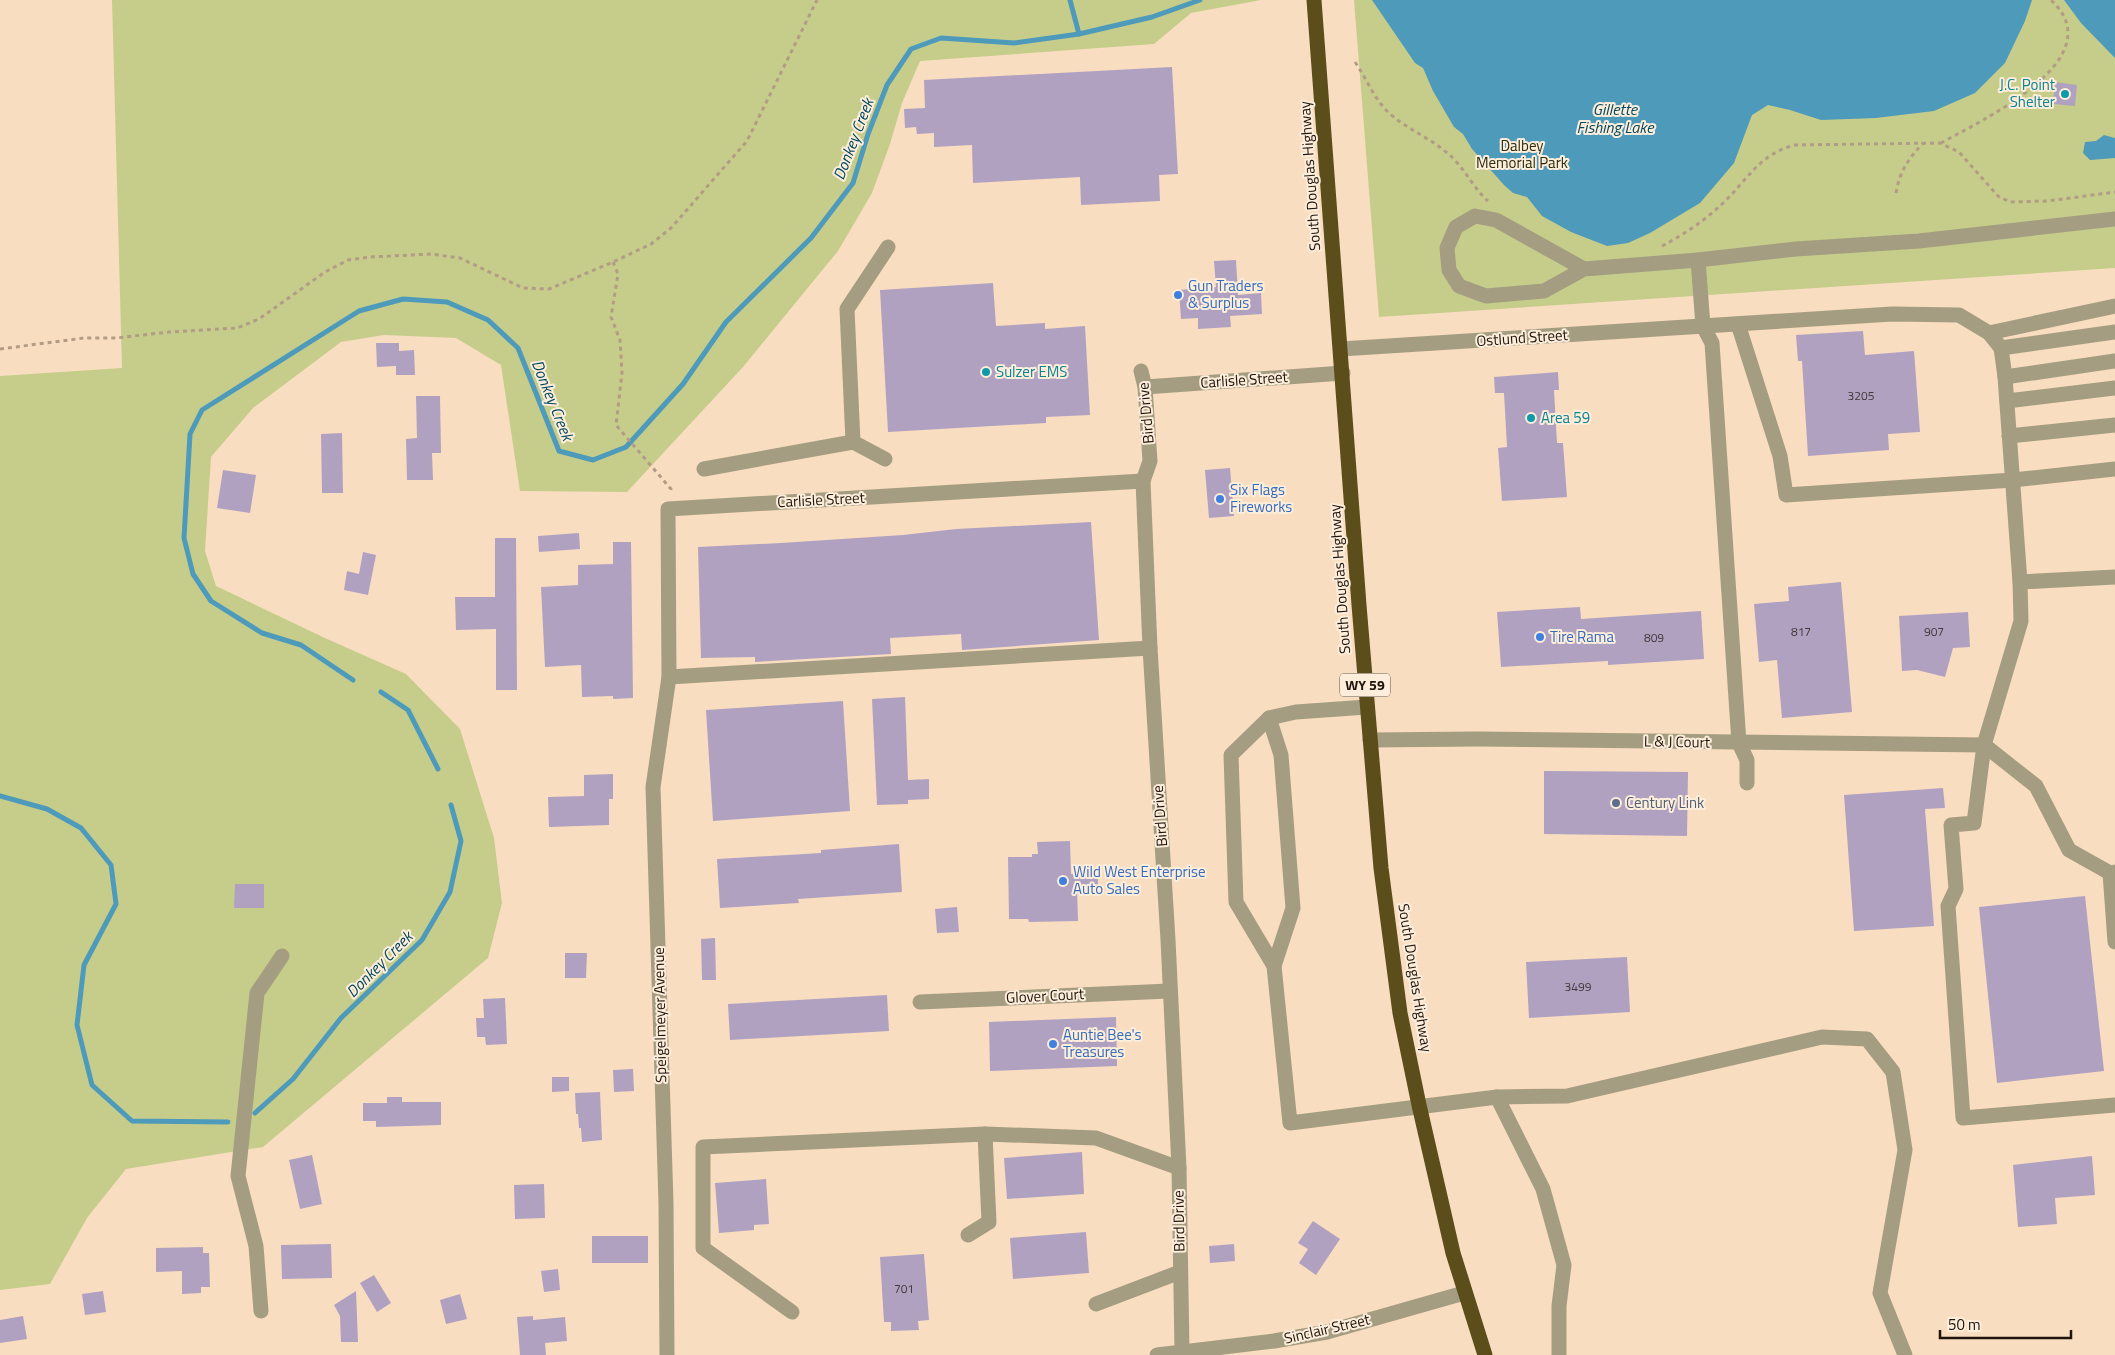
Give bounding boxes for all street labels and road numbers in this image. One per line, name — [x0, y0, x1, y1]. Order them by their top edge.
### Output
street label: South Douglas Highway — [1293, 100, 1326, 252]
street label: Ostlund Street — [1476, 323, 1569, 352]
street label: Carlisle Street — [1199, 365, 1289, 394]
street label: Bird Drive — [1131, 381, 1160, 445]
street label: Carlisle Street — [777, 486, 866, 513]
street label: South Douglas Highway — [1323, 503, 1356, 655]
road number: WY 59 — [1340, 674, 1390, 696]
street label: L & J Court — [1644, 729, 1711, 754]
street label: Bird Drive — [1146, 785, 1173, 848]
street label: South Douglas Highway — [1392, 902, 1439, 1054]
street label: Speigelmeyer Avenue — [647, 947, 672, 1083]
street label: Glover Court — [1005, 982, 1085, 1009]
street label: Bird Drive — [1166, 1190, 1191, 1252]
street label: Sinclair Street — [1282, 1307, 1373, 1350]

